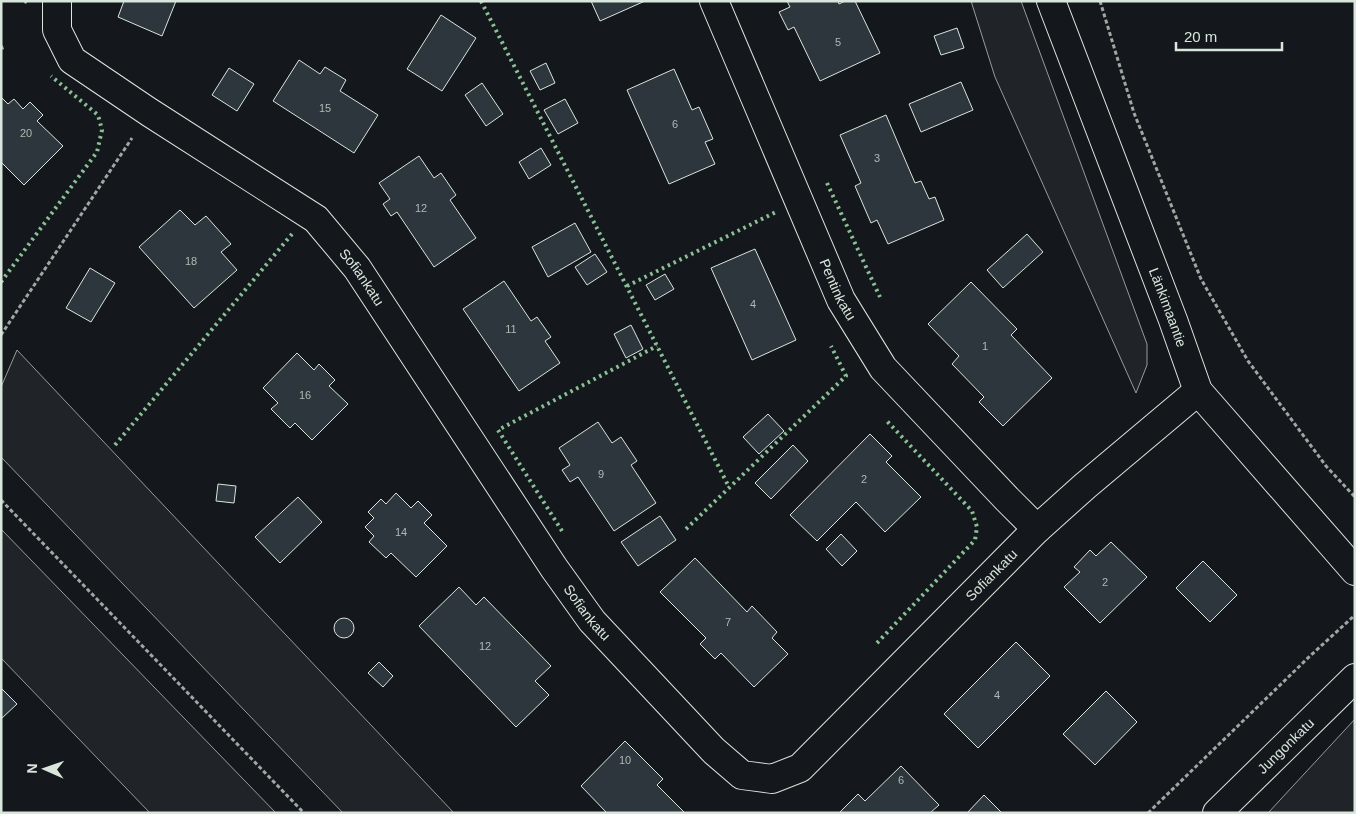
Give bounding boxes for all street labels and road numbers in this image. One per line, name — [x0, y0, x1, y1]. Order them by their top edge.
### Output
street label: Sofiankatu — [336, 245, 388, 309]
street label: Pentinkatu — [816, 256, 860, 323]
street label: Länkimaantie — [1146, 266, 1190, 349]
street label: Sofiankatu — [962, 546, 1020, 604]
street label: Sofiankatu — [560, 581, 614, 643]
street label: Jungonkatu — [1254, 715, 1317, 777]

